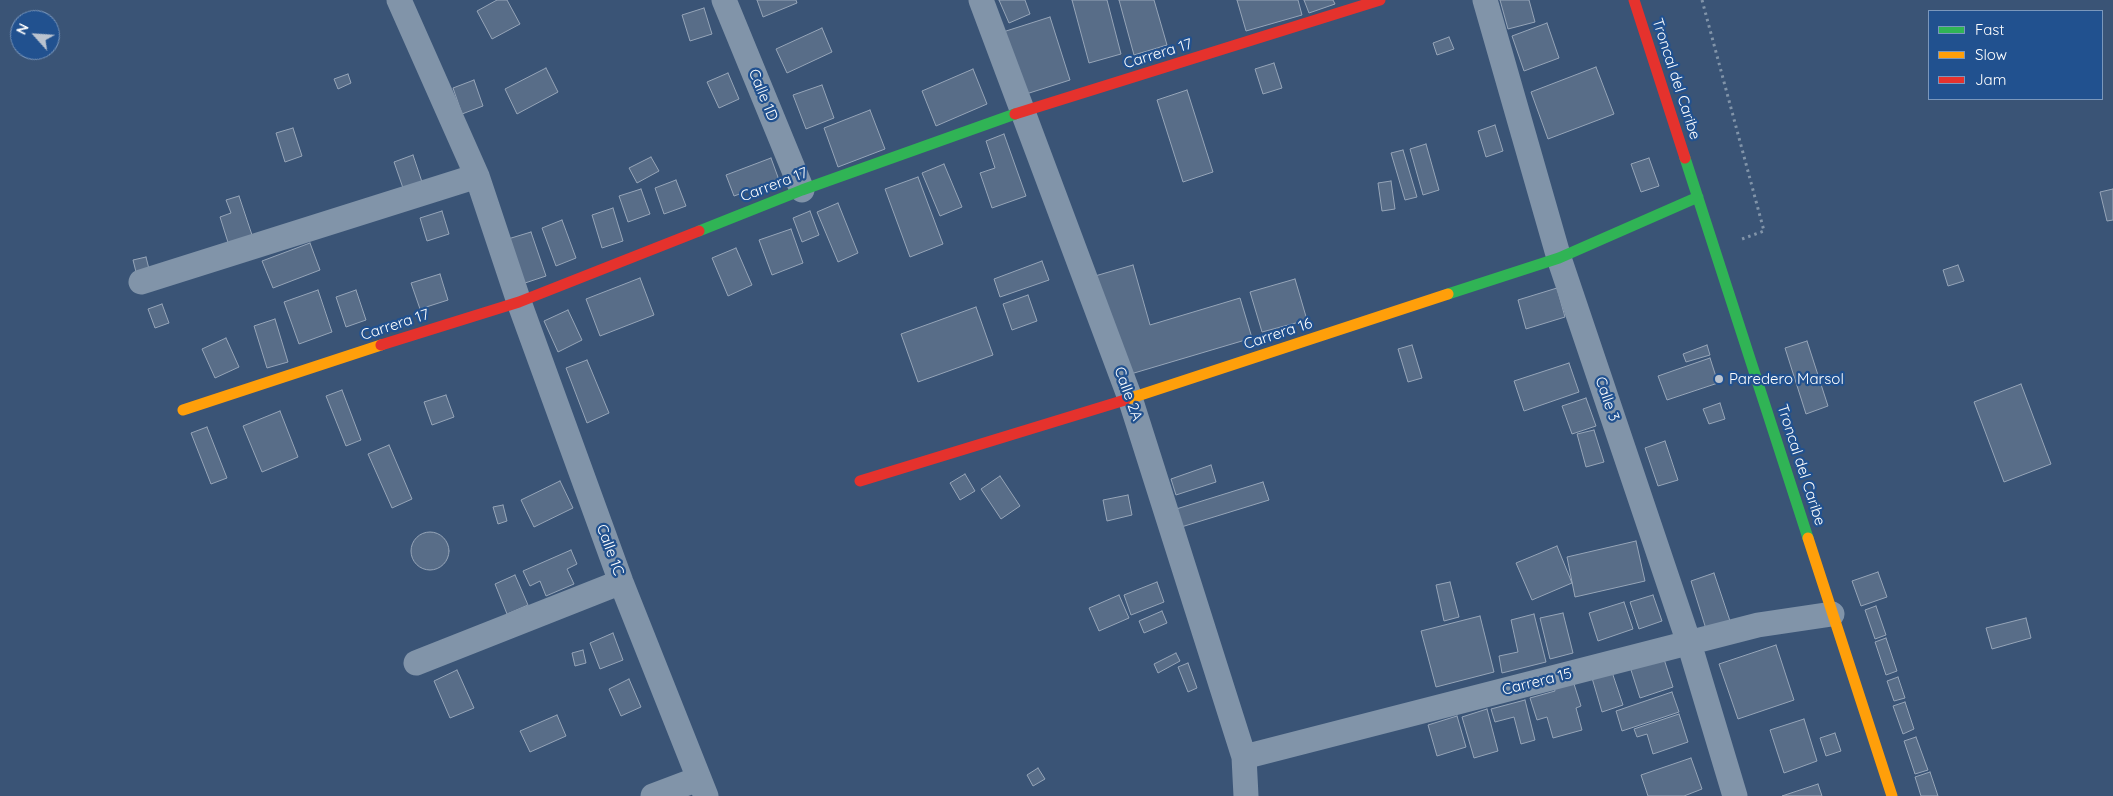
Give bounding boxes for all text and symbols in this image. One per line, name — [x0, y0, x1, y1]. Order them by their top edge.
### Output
north arrow — [10, 10, 60, 60]
legend — [1928, 10, 2103, 100]
street label: Troncal del Caribe — [1648, 16, 1704, 142]
text: N — [12, 20, 33, 37]
text: Fast — [1975, 20, 2004, 39]
street label: Carrera 17 — [1122, 35, 1194, 73]
text: Slow — [1975, 45, 2007, 64]
street label: Calle 1D — [744, 66, 782, 124]
text: Jam — [1975, 70, 2006, 89]
street label: Carrera 17 — [738, 164, 810, 206]
street label: Carrera 17 — [359, 306, 431, 344]
street label: Carrera 16 — [1241, 314, 1315, 354]
street label: Calle 2A — [1110, 365, 1146, 423]
place label: Paredero Marsol — [1729, 370, 1844, 388]
marker: Paredero Marsol — [1713, 373, 1725, 385]
street label: Calle 3 — [1591, 374, 1623, 424]
street label: Troncal del Caribe — [1773, 402, 1829, 528]
street label: Calle 1C — [592, 522, 628, 578]
street label: Carrera 15 — [1500, 665, 1574, 699]

